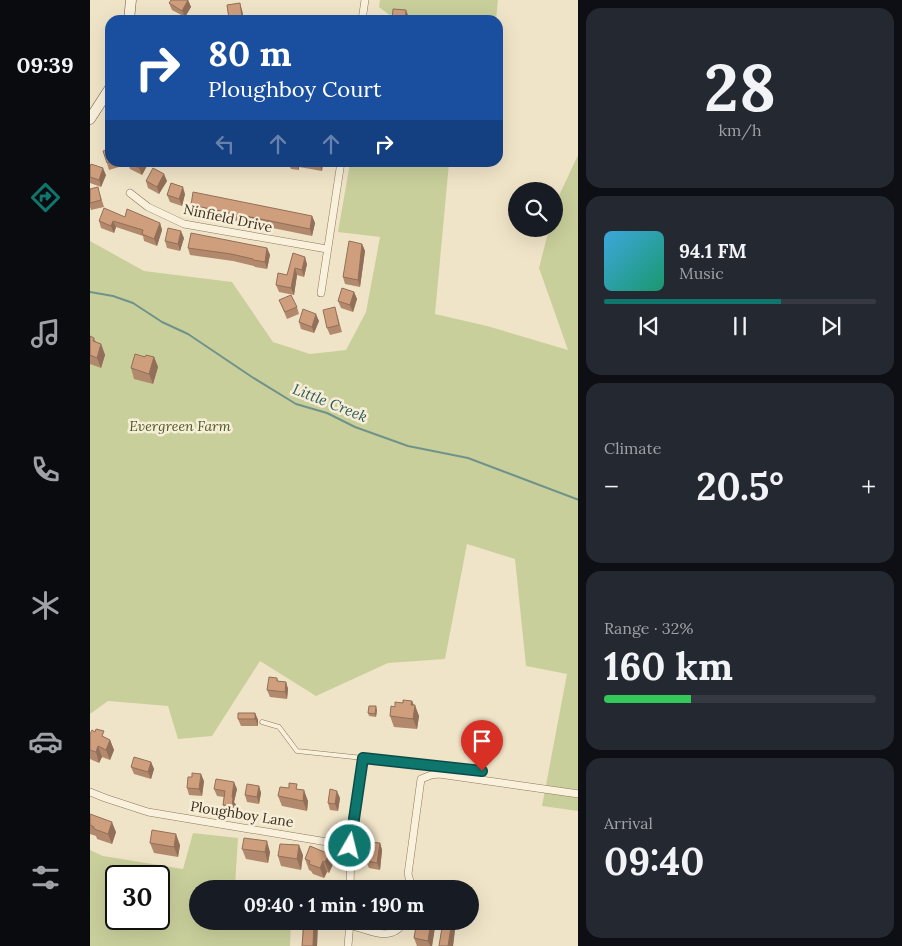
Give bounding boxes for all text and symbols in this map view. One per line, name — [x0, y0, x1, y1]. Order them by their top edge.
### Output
text: 80 m — [208, 31, 292, 76]
icon: right — [125, 35, 190, 100]
text: 28 — [704, 46, 776, 129]
text: 09:39 — [16, 51, 74, 79]
text: Ploughboy Court — [208, 75, 382, 103]
text: km/h — [718, 120, 762, 140]
icon: left — [211, 130, 239, 158]
icon: ahead — [264, 130, 292, 158]
icon: ahead — [317, 130, 345, 158]
icon: right — [370, 130, 398, 158]
icon: directions — [28, 180, 63, 215]
map controls — [508, 182, 563, 237]
button: search — [508, 182, 563, 237]
street label: Ninfield Drive — [182, 200, 274, 236]
text: 94.1 FM — [679, 239, 747, 263]
text: Music — [679, 263, 724, 283]
icon: previous — [635, 312, 663, 340]
icon: pause — [726, 312, 754, 340]
icon: next — [817, 312, 845, 340]
icon: music — [28, 316, 63, 351]
water label: Little Creek — [290, 379, 370, 426]
park label: Evergreen Farm — [129, 417, 231, 435]
text: Climate — [604, 438, 661, 458]
icon: phone — [28, 452, 63, 487]
text: 20.5° — [696, 462, 784, 510]
text: − — [604, 469, 619, 505]
text: + — [861, 469, 876, 505]
icon: climate — [28, 588, 63, 623]
text: Range · 32% — [604, 618, 693, 638]
text: 160 km — [604, 642, 733, 690]
pin — [461, 720, 503, 771]
icon: car — [28, 724, 63, 759]
icon: arrive — [468, 727, 496, 755]
street label: Ploughboy Lane — [189, 797, 295, 831]
text: Arrival — [604, 813, 653, 833]
position arrow — [323, 819, 375, 871]
text: 09:40 — [604, 837, 705, 885]
icon: filters — [28, 860, 63, 895]
speed limit sign: 30 — [105, 865, 170, 930]
text: 09:40 · 1 min · 190 m — [244, 893, 424, 917]

